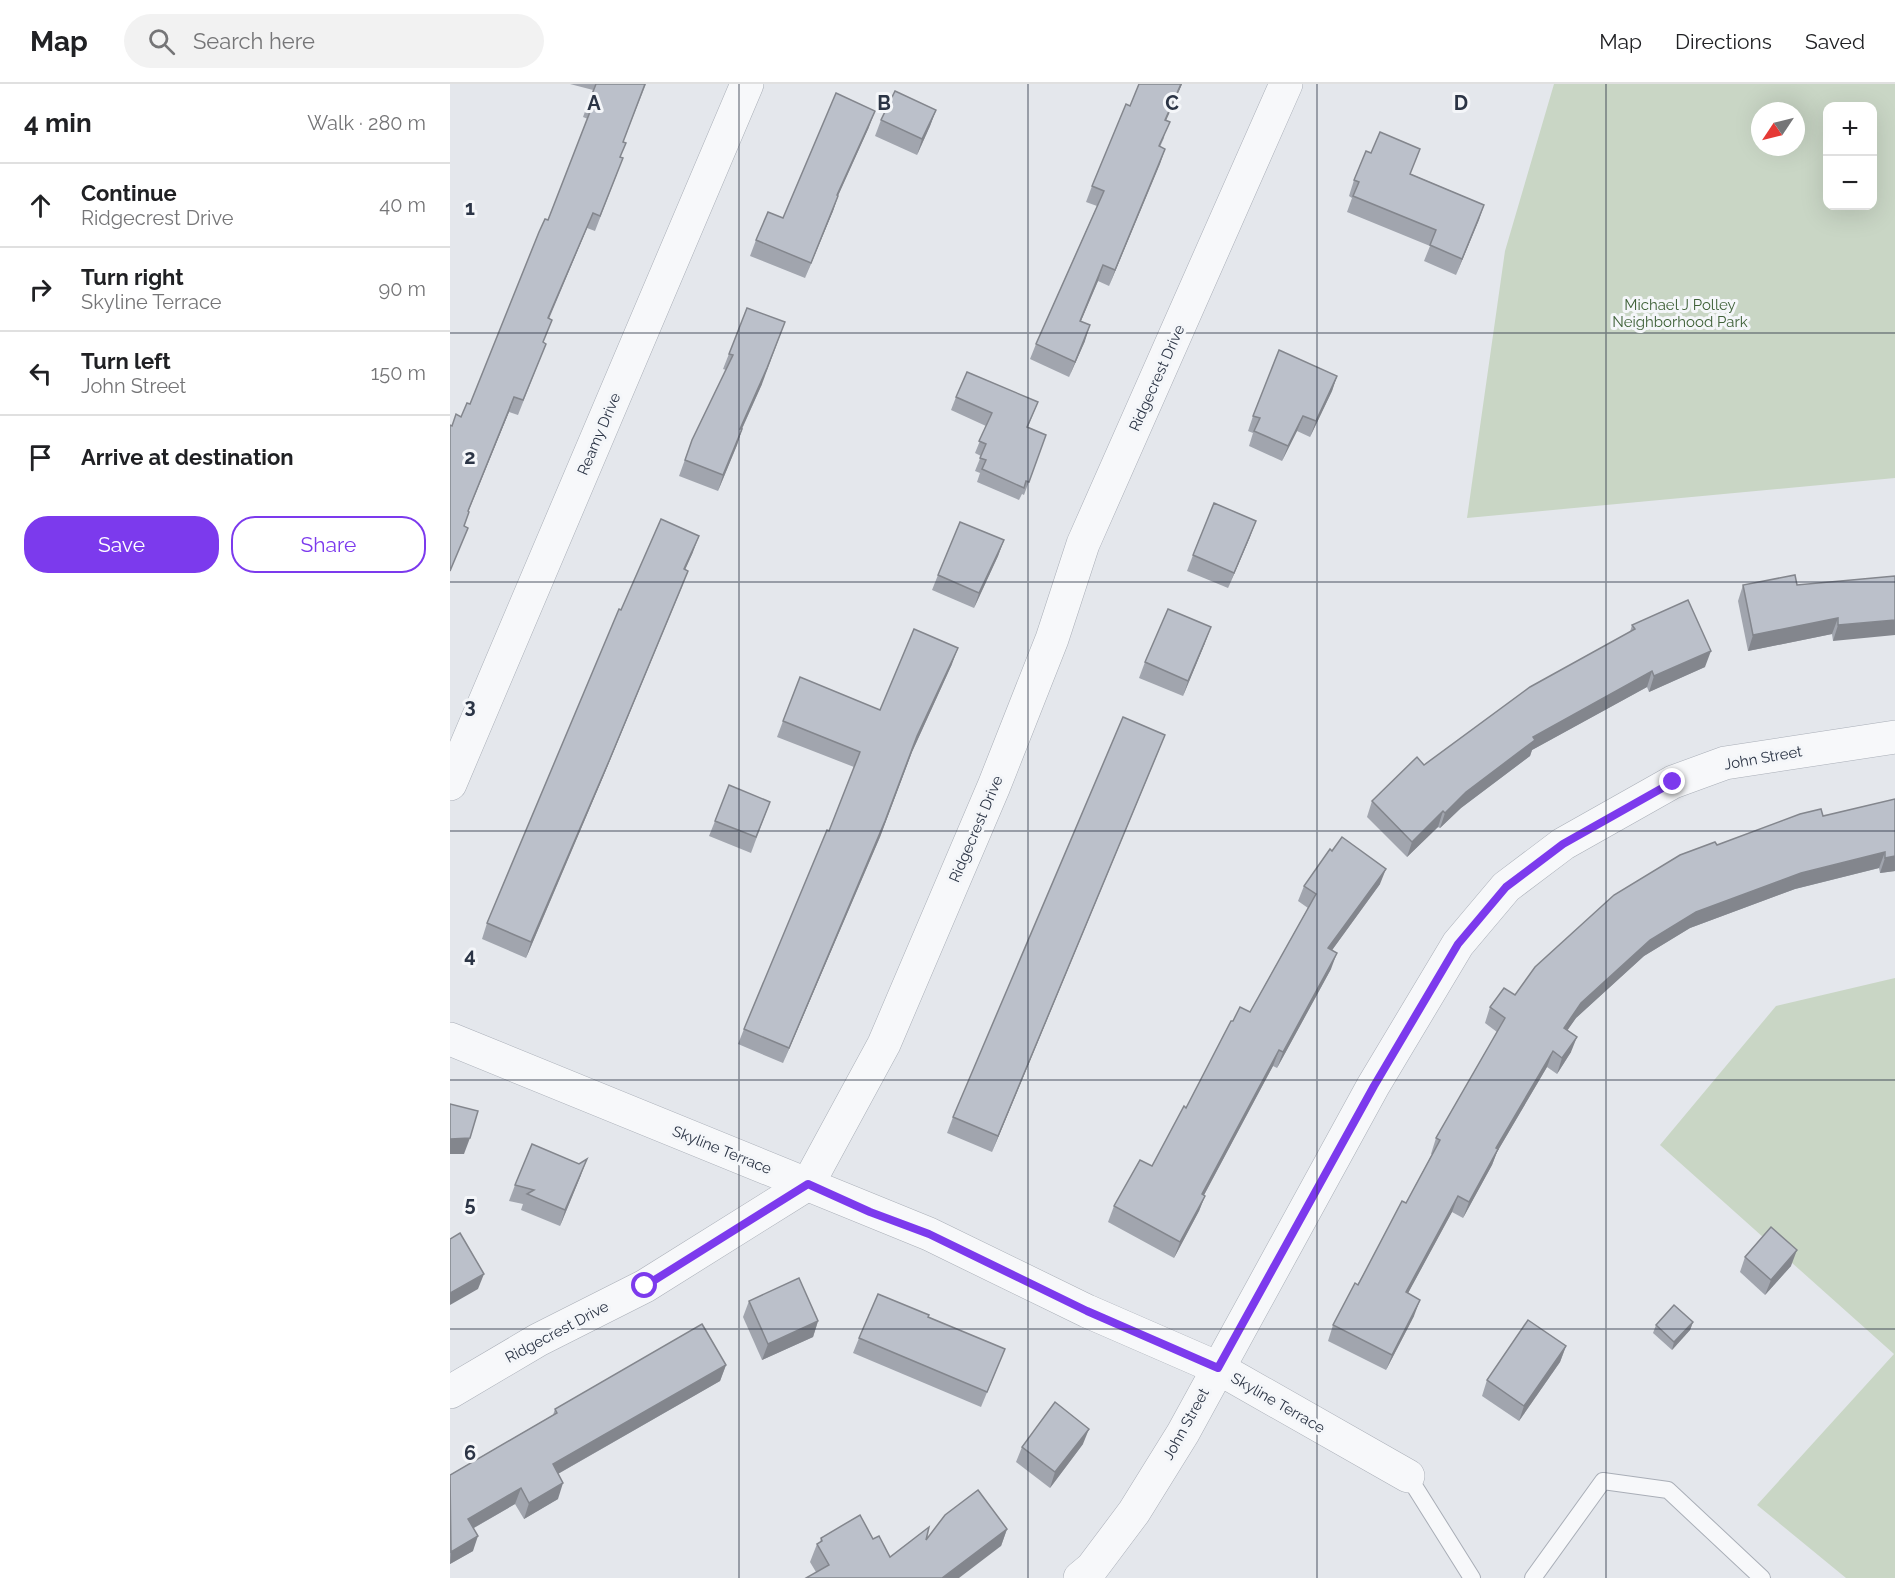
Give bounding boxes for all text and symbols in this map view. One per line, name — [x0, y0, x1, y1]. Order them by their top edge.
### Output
search box — [124, 14, 544, 68]
text: Map — [30, 25, 88, 58]
icon: search — [145, 25, 178, 58]
text: Search here — [193, 28, 315, 54]
text: Map — [1599, 29, 1642, 54]
text: Directions — [1675, 29, 1772, 54]
text: Saved — [1805, 29, 1865, 54]
text: A — [587, 91, 601, 115]
text: B — [877, 91, 891, 115]
text: C — [1165, 91, 1179, 115]
text: D — [1454, 91, 1468, 115]
north arrow — [1751, 102, 1805, 156]
map controls — [1823, 102, 1877, 210]
button: + — [1823, 102, 1877, 156]
text: 4 min — [24, 108, 92, 138]
text: Walk · 280 m — [307, 111, 426, 135]
button: − — [1823, 156, 1877, 210]
text: Continue — [81, 180, 177, 206]
icon: ahead — [24, 189, 57, 222]
text: 40 m — [379, 193, 426, 217]
text: 1 — [465, 196, 475, 220]
text: Ridgecrest Drive — [81, 206, 233, 230]
text: Turn right — [81, 264, 184, 290]
icon: right — [24, 273, 57, 306]
text: 90 m — [379, 277, 426, 301]
text: Skyline Terrace — [81, 290, 222, 314]
park label: Michael J Polley Neighborhood Park — [1612, 296, 1748, 331]
street label: Ridgecrest Drive — [1126, 322, 1189, 434]
text: Turn left — [81, 348, 171, 374]
icon: left — [24, 357, 57, 390]
text: 150 m — [371, 361, 426, 385]
text: John Street — [81, 374, 186, 398]
street label: Reamy Drive — [574, 390, 624, 478]
icon: arrive — [24, 441, 57, 474]
text: Arrive at destination — [81, 444, 294, 470]
text: 2 — [464, 445, 476, 469]
button: Save — [24, 516, 219, 573]
button: Share — [231, 516, 426, 573]
text: 3 — [464, 694, 476, 718]
street label: John Street — [1723, 742, 1803, 774]
route end — [1659, 768, 1685, 794]
street label: Ridgecrest Drive — [945, 773, 1007, 885]
text: 4 — [464, 943, 476, 967]
street label: Skyline Terrace — [670, 1122, 774, 1178]
text: 5 — [464, 1192, 476, 1216]
route start — [631, 1272, 657, 1298]
street label: Ridgecrest Drive — [502, 1297, 612, 1367]
street label: Skyline Terrace — [1228, 1369, 1328, 1437]
street label: John Street — [1159, 1385, 1213, 1463]
text: 6 — [464, 1441, 476, 1465]

